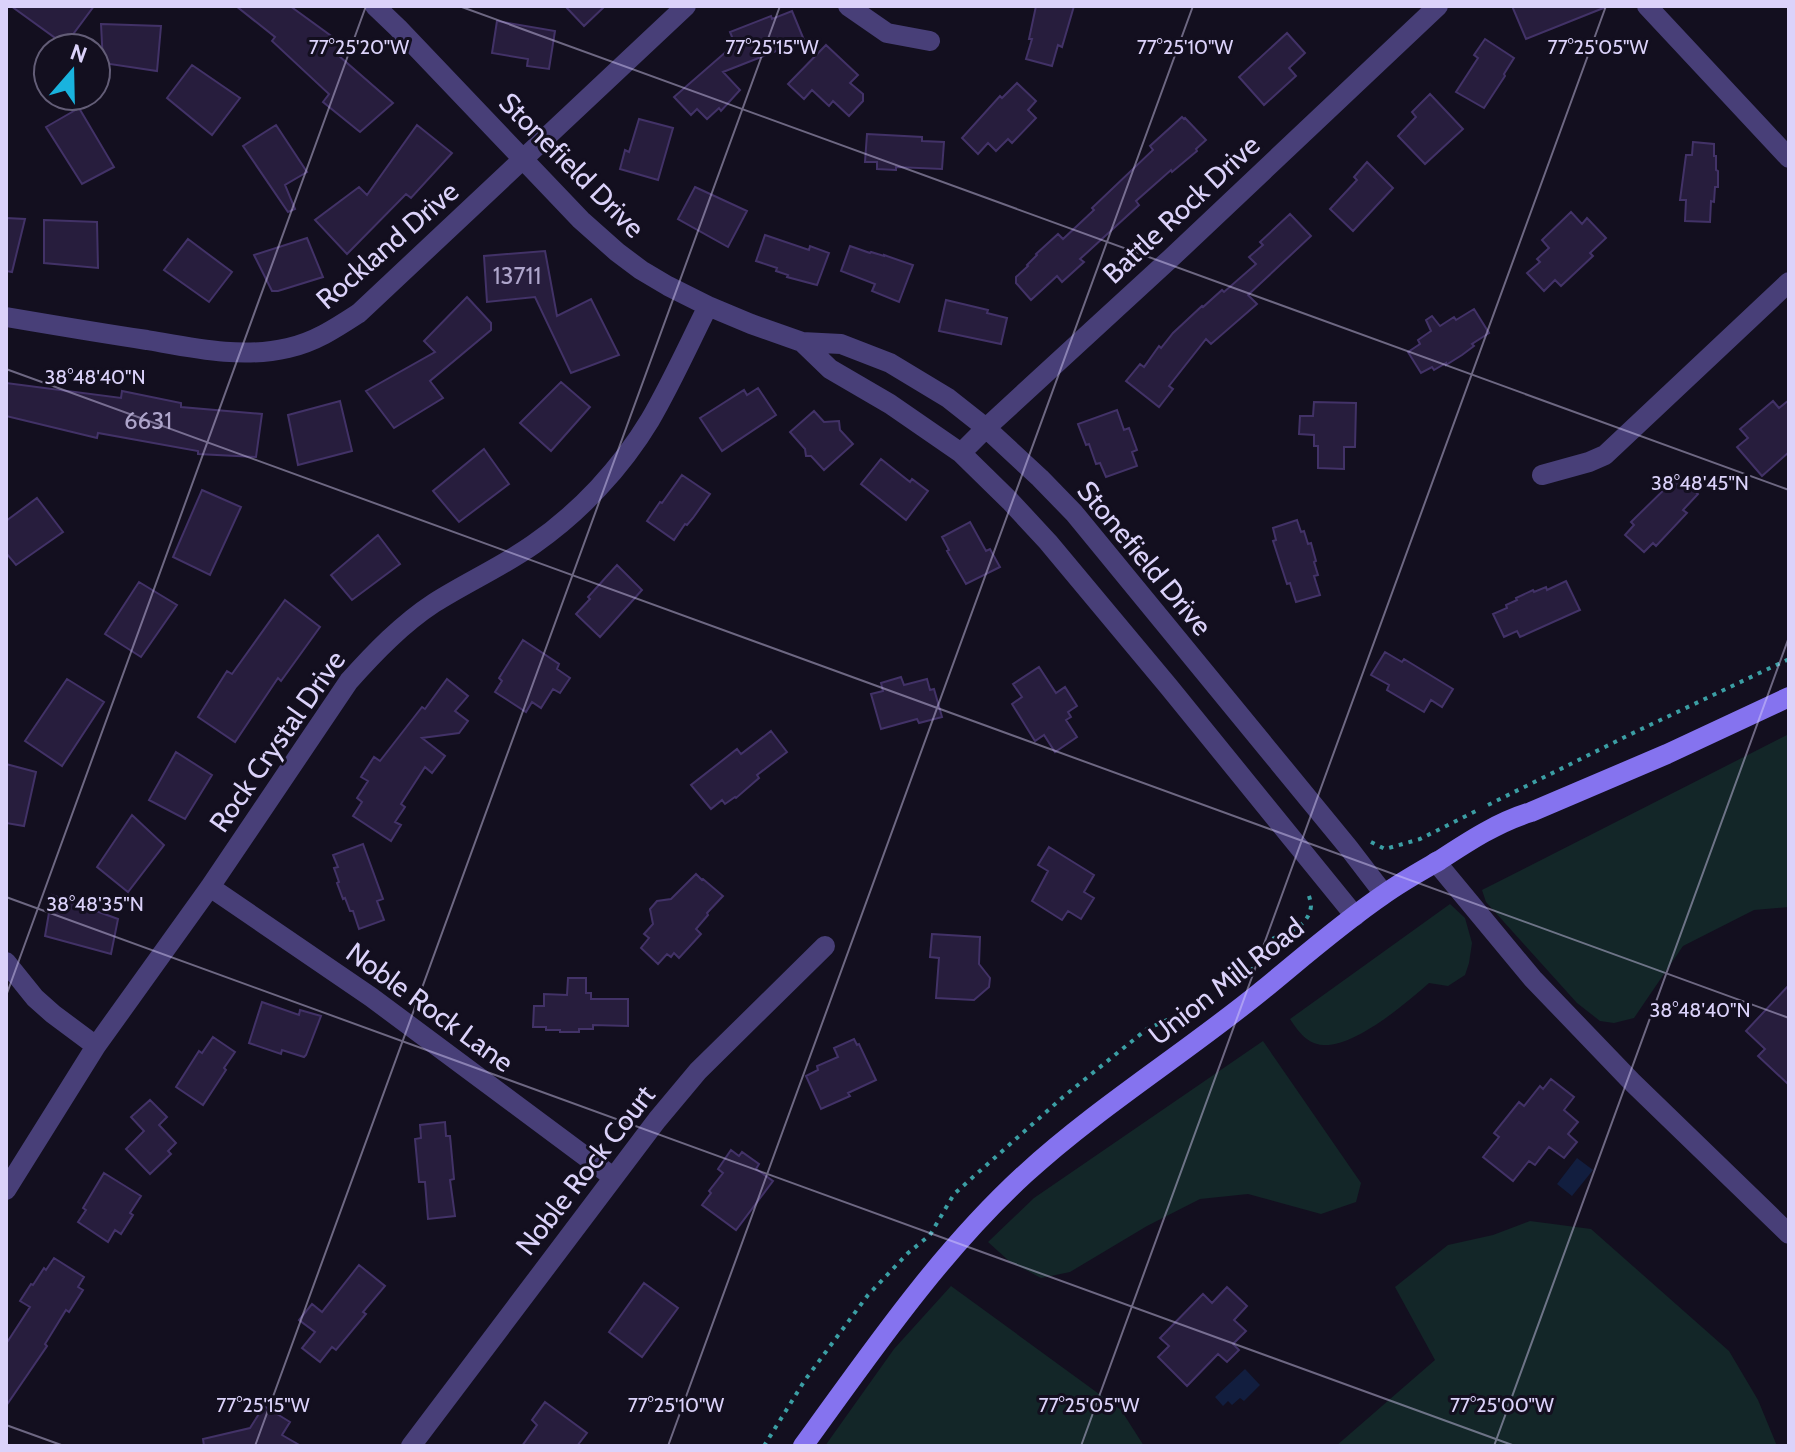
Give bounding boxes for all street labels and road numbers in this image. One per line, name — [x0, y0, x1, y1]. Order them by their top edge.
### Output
street label: Stonefield Drive — [492, 85, 652, 245]
street label: Battle Rock Drive — [1096, 128, 1266, 290]
street label: Rockland Drive — [309, 174, 465, 316]
street label: Stonefield Drive — [1070, 474, 1220, 642]
street label: Rock Crystal Drive — [202, 644, 352, 838]
street label: Union Mill Road — [1142, 910, 1310, 1052]
street label: Noble Rock Lane — [340, 935, 520, 1079]
street label: Noble Rock Court — [508, 1078, 662, 1262]

